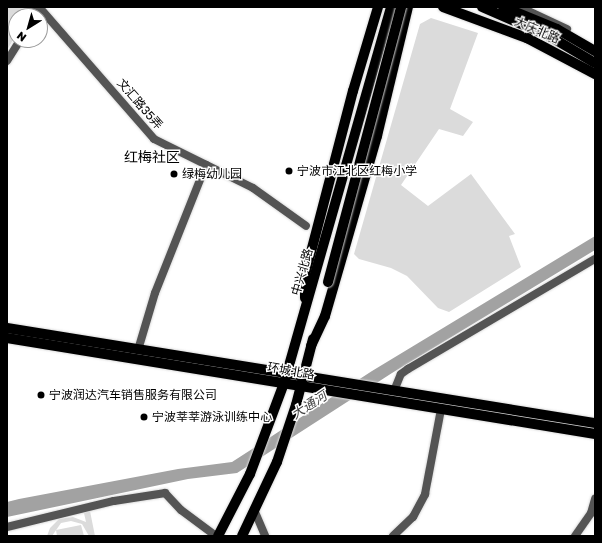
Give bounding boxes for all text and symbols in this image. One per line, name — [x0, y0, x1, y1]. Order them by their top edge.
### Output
north arrow — [8, 8, 48, 48]
street label: 大庆北路 — [512, 14, 562, 46]
text: N — [14, 29, 28, 45]
street label: 文汇路35弄 — [114, 76, 166, 132]
district label: 红梅社区 — [124, 149, 180, 165]
place label: 宁波市江北区红梅小学 — [297, 164, 417, 178]
marker: 宁波市江北区红梅小学 — [284, 166, 294, 176]
place label: 绿梅幼儿园 — [182, 167, 242, 181]
marker: 绿梅幼儿园 — [169, 169, 179, 179]
street label: 中兴北路 — [288, 247, 316, 297]
street label: 环城北路 — [266, 360, 316, 382]
place label: 宁波润达汽车销售服务有限公司 — [49, 388, 217, 402]
water label: 大通河 — [288, 388, 330, 422]
marker: 宁波润达汽车销售服务有限公司 — [36, 390, 46, 400]
place label: 宁波莘莘游泳训练中心 — [152, 410, 272, 424]
marker: 宁波莘莘游泳训练中心 — [139, 412, 149, 422]

